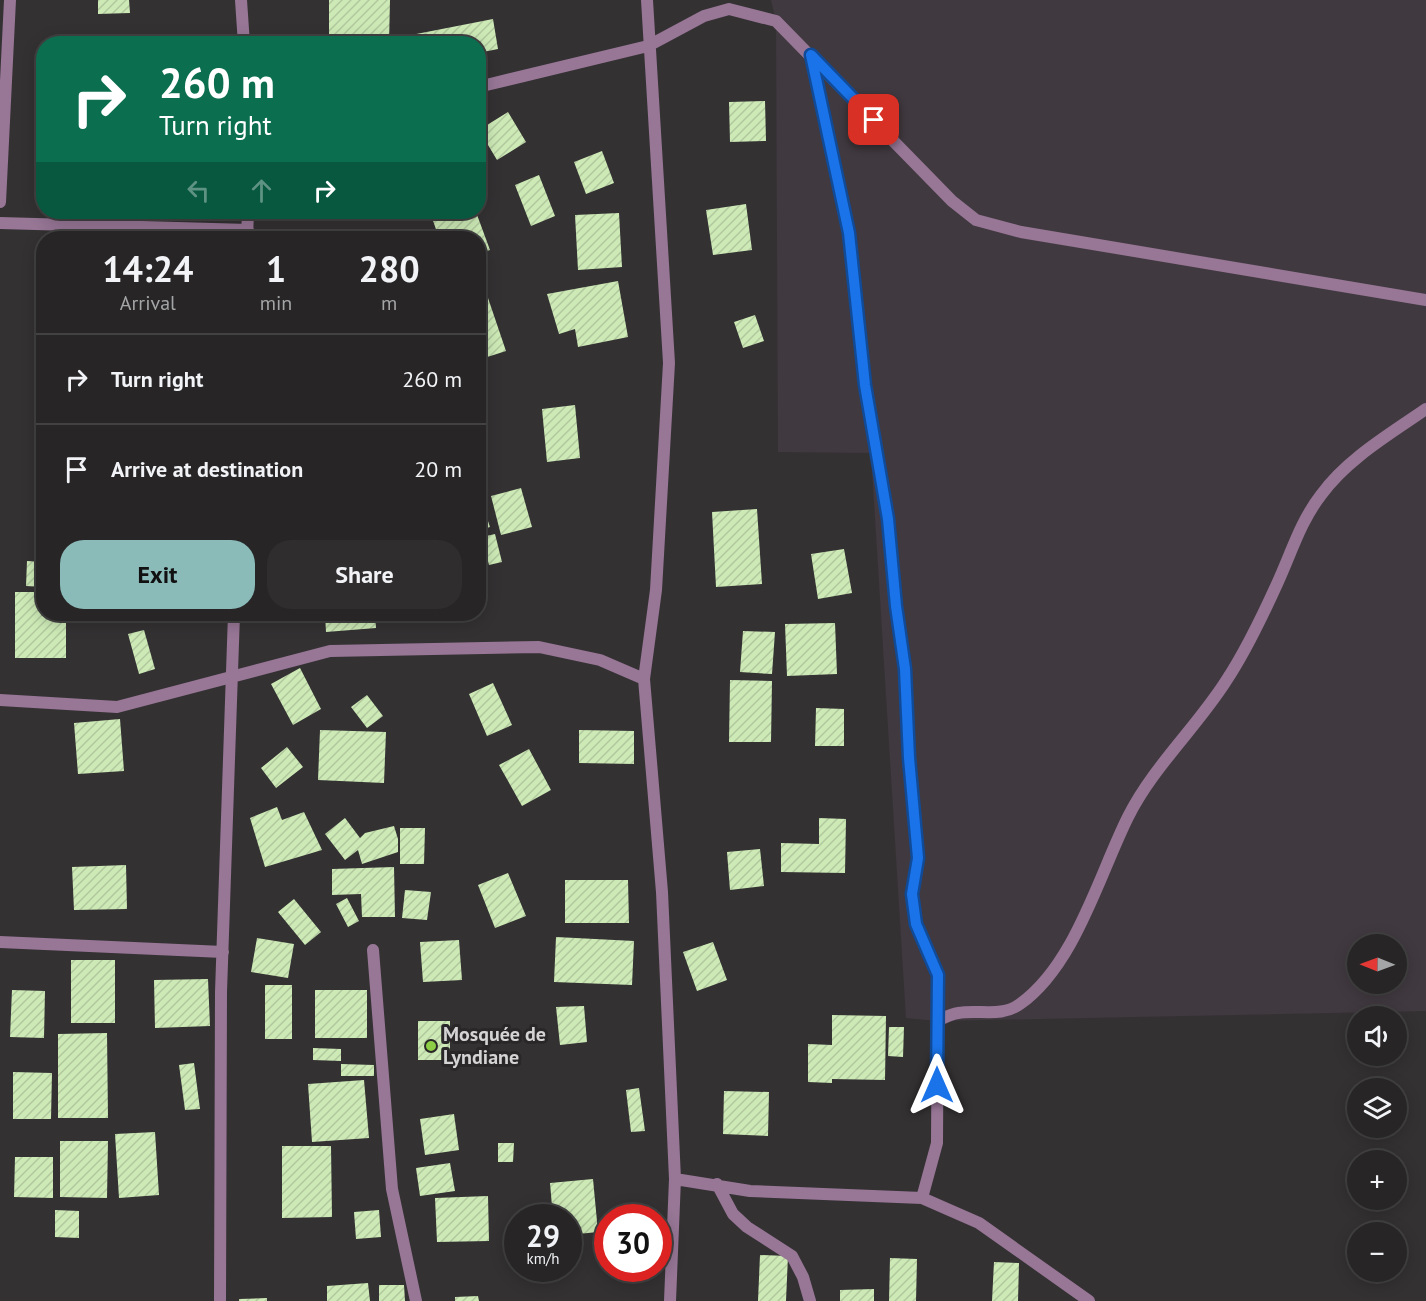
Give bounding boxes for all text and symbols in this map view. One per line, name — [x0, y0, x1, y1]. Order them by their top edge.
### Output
text: 260 m — [159, 55, 275, 110]
icon: right — [60, 60, 138, 138]
pin — [848, 94, 899, 145]
icon: arrive — [857, 103, 890, 136]
text: Turn right — [159, 108, 272, 142]
icon: left — [182, 174, 215, 207]
icon: ahead — [245, 174, 278, 207]
icon: right — [308, 174, 341, 207]
text: 14:24 — [102, 245, 194, 292]
text: 1 — [266, 245, 286, 292]
text: 280 — [359, 245, 420, 292]
text: Arrival — [120, 290, 176, 316]
text: min — [260, 290, 292, 316]
text: m — [381, 290, 397, 316]
icon: right — [60, 363, 93, 396]
text: Turn right — [111, 365, 203, 393]
text: 260 m — [402, 365, 462, 393]
icon: arrive — [60, 453, 93, 486]
text: Arrive at destination — [111, 455, 303, 483]
text: 20 m — [414, 455, 462, 483]
button: Exit — [60, 540, 255, 609]
button: Share — [267, 540, 462, 609]
north arrow — [1347, 934, 1407, 994]
map controls — [1347, 934, 1407, 1282]
button: sound — [1347, 1006, 1407, 1066]
place label: Mosquée de Lyndiane — [443, 1021, 546, 1070]
marker: Mosquée de Lyndiane — [424, 1039, 438, 1053]
position arrow — [905, 1053, 969, 1117]
button: layers — [1347, 1078, 1407, 1138]
button: + — [1347, 1150, 1407, 1210]
speed limit sign: 30 — [594, 1204, 672, 1282]
text: 29 — [526, 1216, 560, 1255]
button: − — [1347, 1222, 1407, 1282]
text: km/h — [527, 1249, 559, 1268]

